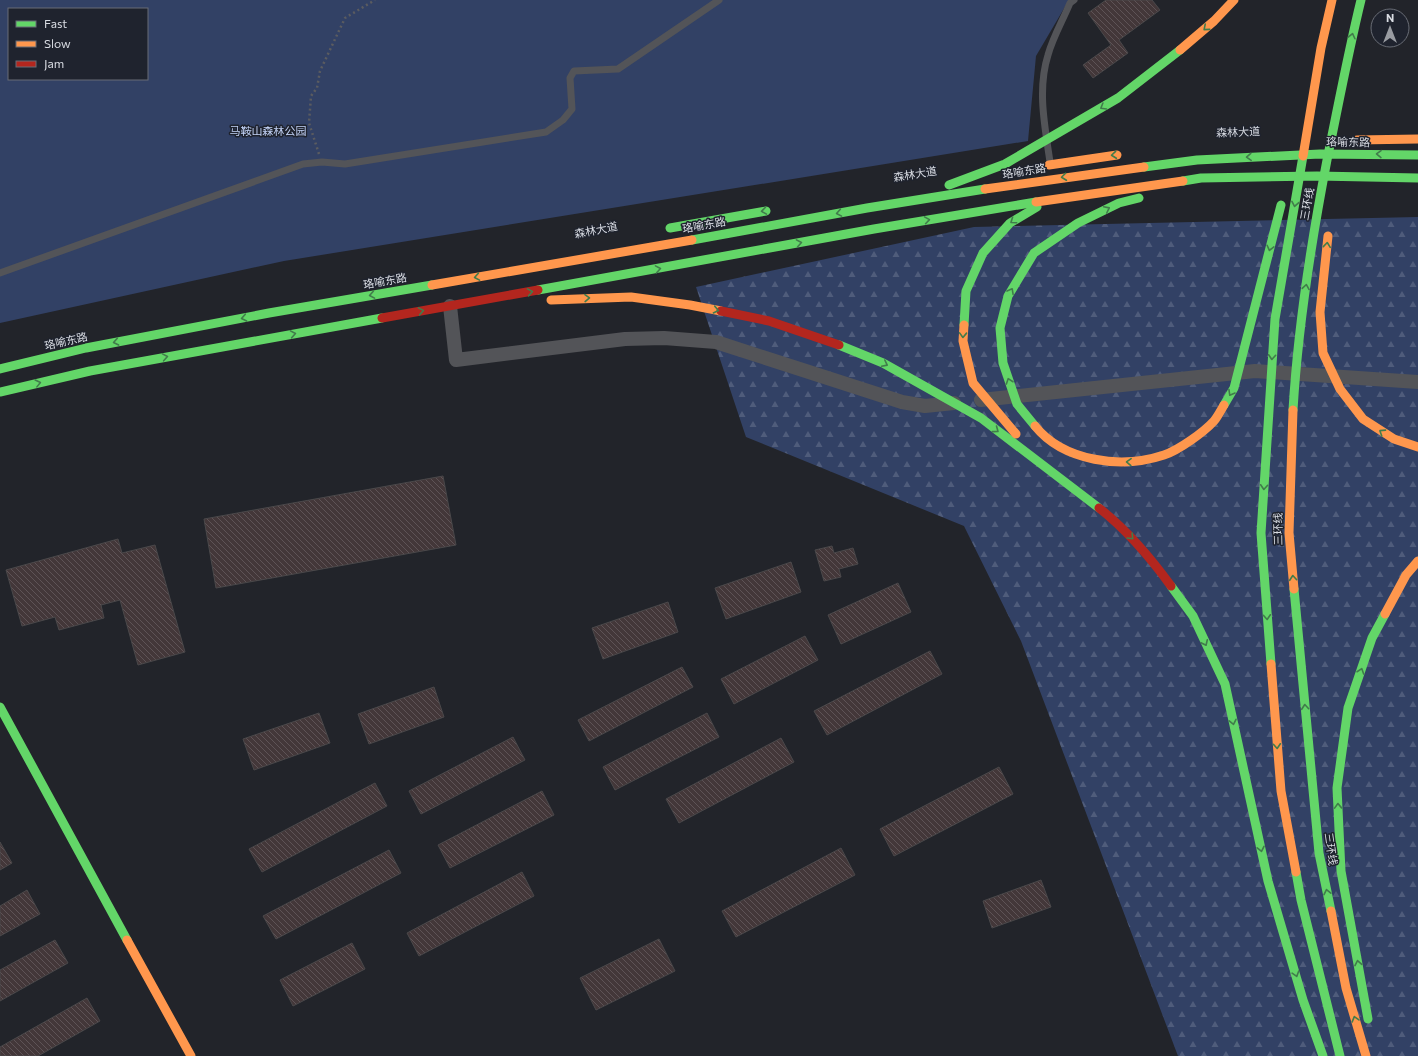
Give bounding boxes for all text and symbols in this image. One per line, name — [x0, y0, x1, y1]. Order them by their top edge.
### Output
legend — [8, 8, 148, 80]
north arrow — [1370, 8, 1410, 48]
text: N — [1386, 11, 1394, 24]
text: Fast — [44, 16, 67, 30]
one-way arrow — [1204, 23, 1211, 30]
one-way arrow — [1347, 32, 1356, 39]
text: Slow — [44, 36, 71, 50]
text: Jam — [44, 56, 64, 71]
one-way arrow — [1100, 102, 1107, 109]
park label: 马鞍山森林公园 — [230, 124, 307, 137]
street label: 森林大道 — [1216, 124, 1260, 139]
street label: 珞喻东路 — [1326, 135, 1370, 148]
one-way arrow — [1376, 150, 1382, 159]
one-way arrow — [1111, 151, 1117, 160]
one-way arrow — [1246, 153, 1252, 161]
street label: 珞喻东路 — [1001, 161, 1047, 180]
street label: 森林大道 — [892, 164, 938, 183]
one-way arrow — [1061, 172, 1067, 181]
street label: 三环线 — [1297, 187, 1316, 221]
one-way arrow — [1291, 200, 1299, 207]
one-way arrow — [761, 206, 767, 215]
one-way arrow — [1103, 206, 1110, 213]
one-way arrow — [836, 208, 842, 217]
street label: 珞喻东路 — [681, 214, 727, 235]
one-way arrow — [924, 216, 931, 225]
one-way arrow — [1011, 216, 1018, 223]
street label: 森林大道 — [573, 219, 619, 240]
one-way arrow — [796, 239, 803, 247]
one-way arrow — [1322, 242, 1331, 248]
one-way arrow — [1266, 244, 1275, 251]
one-way arrow — [655, 265, 661, 273]
street label: 珞喻东路 — [362, 270, 408, 291]
one-way arrow — [474, 272, 480, 281]
one-way arrow — [1301, 284, 1310, 290]
one-way arrow — [527, 288, 533, 296]
one-way arrow — [1007, 288, 1014, 295]
one-way arrow — [369, 290, 375, 299]
one-way arrow — [584, 294, 590, 302]
one-way arrow — [713, 305, 719, 314]
one-way arrow — [418, 307, 424, 316]
one-way arrow — [241, 313, 247, 321]
street label: 珞喻东路 — [43, 329, 89, 352]
one-way arrow — [290, 330, 296, 339]
one-way arrow — [959, 332, 967, 338]
one-way arrow — [113, 337, 120, 346]
one-way arrow — [162, 353, 168, 362]
one-way arrow — [1268, 354, 1277, 360]
one-way arrow — [880, 359, 888, 367]
one-way arrow — [1005, 377, 1013, 384]
one-way arrow — [34, 379, 41, 388]
one-way arrow — [1228, 389, 1235, 396]
one-way arrow — [992, 425, 999, 432]
one-way arrow — [1379, 429, 1386, 436]
one-way arrow — [1126, 458, 1132, 466]
one-way arrow — [1259, 484, 1268, 490]
street label: 三环线 — [1271, 512, 1284, 546]
one-way arrow — [1126, 532, 1133, 540]
one-way arrow — [1289, 575, 1298, 581]
one-way arrow — [1263, 614, 1272, 620]
one-way arrow — [1200, 638, 1208, 646]
one-way arrow — [1356, 667, 1364, 674]
one-way arrow — [1301, 704, 1310, 710]
one-way arrow — [1229, 719, 1237, 725]
one-way arrow — [1273, 743, 1282, 749]
one-way arrow — [1334, 803, 1342, 809]
street label: 三环线 — [1323, 832, 1340, 866]
one-way arrow — [1256, 846, 1264, 852]
one-way arrow — [1323, 889, 1331, 895]
one-way arrow — [1354, 960, 1363, 966]
one-way arrow — [1291, 971, 1300, 978]
one-way arrow — [1351, 1015, 1360, 1022]

